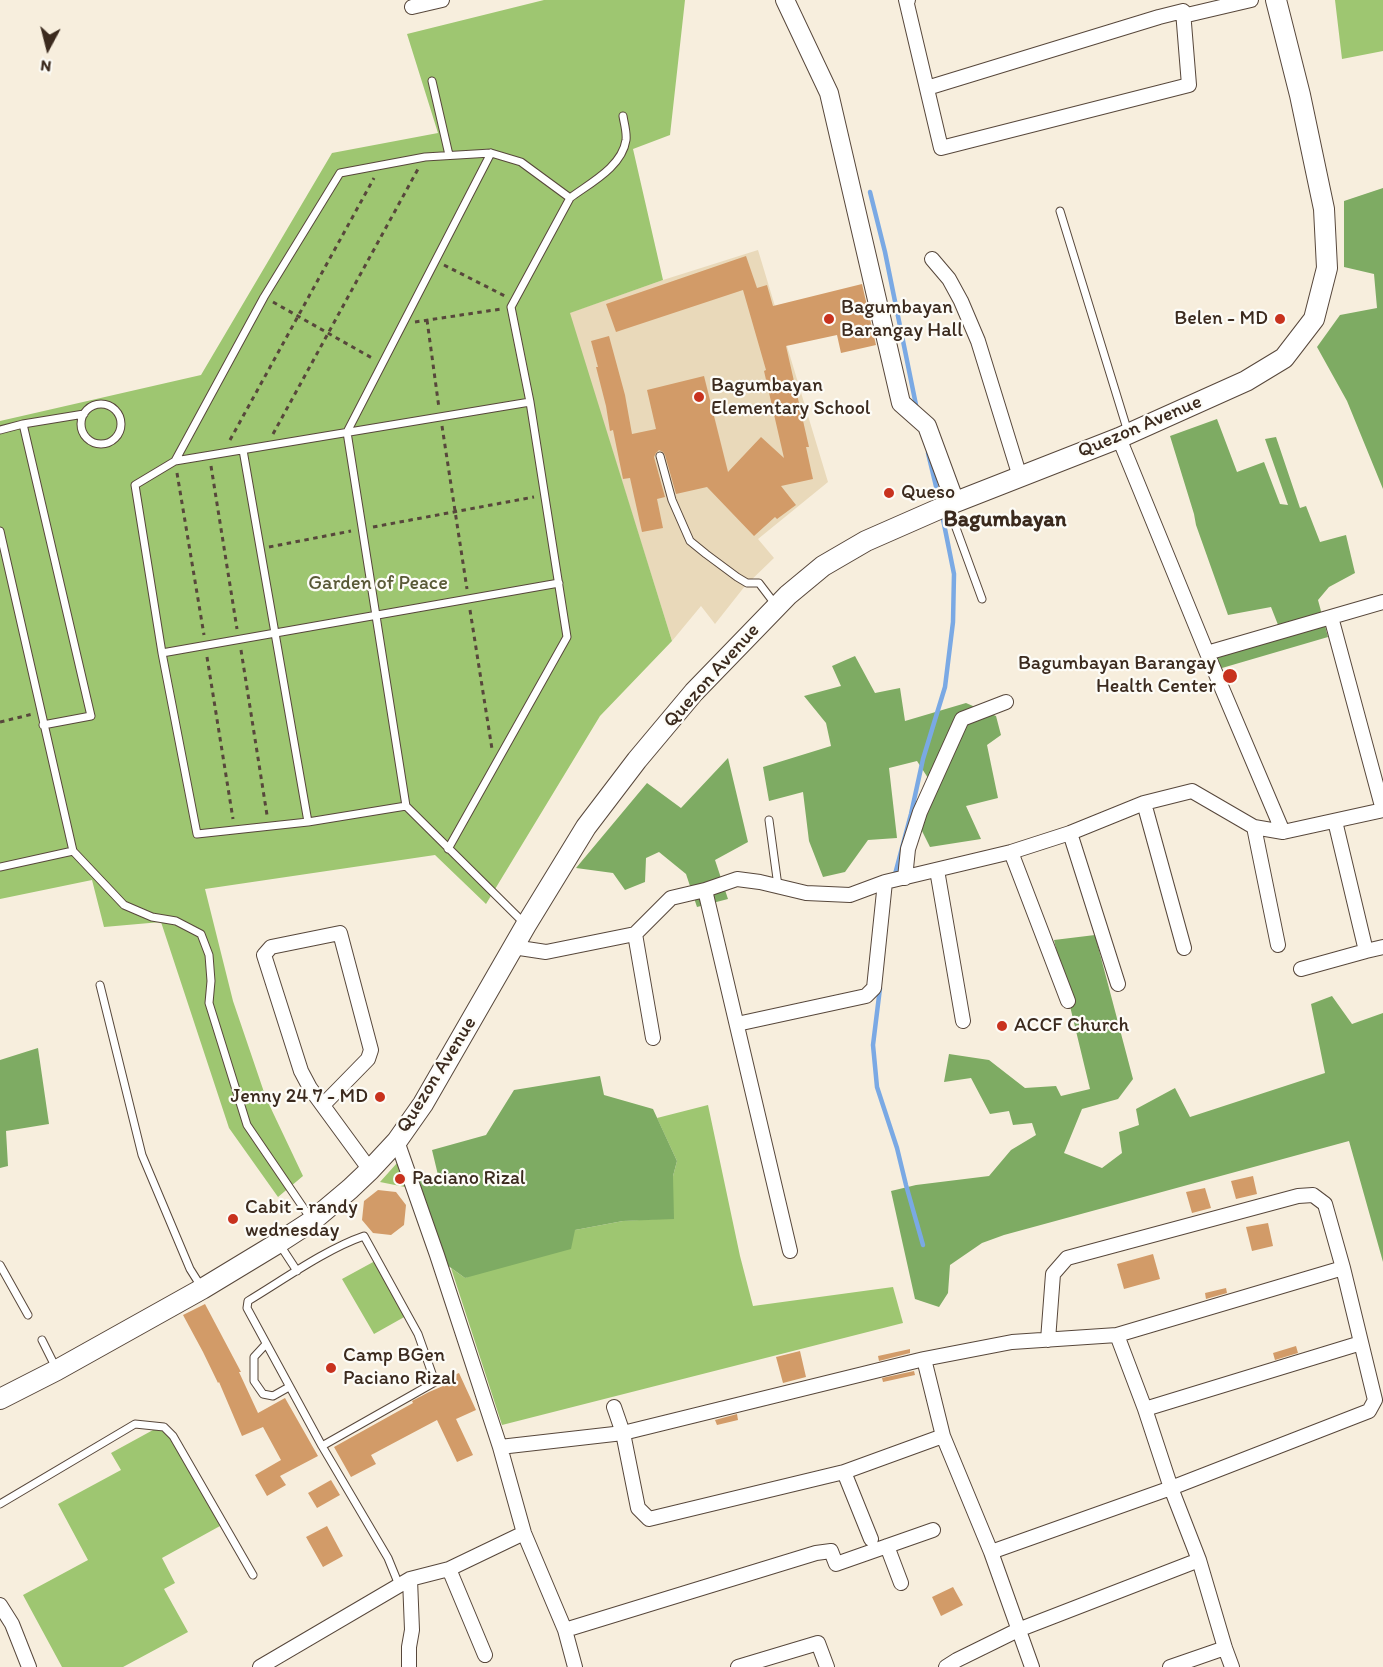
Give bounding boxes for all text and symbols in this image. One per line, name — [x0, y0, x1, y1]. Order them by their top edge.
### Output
north arrow — [18, 18, 78, 78]
text: N — [39, 56, 52, 76]
place label: Bagumbayan Barangay Hall — [841, 296, 963, 343]
place label: Belen - MD — [1174, 307, 1268, 331]
marker: Bagumbayan Barangay Hall — [822, 312, 836, 326]
marker: Belen - MD — [1273, 312, 1287, 326]
place label: Bagumbayan Elementary School — [711, 374, 870, 421]
marker: Bagumbayan Elementary School — [692, 390, 706, 404]
street label: Quezon Avenue — [1074, 390, 1206, 464]
place label: Queso — [901, 481, 955, 505]
marker: Queso — [882, 486, 896, 500]
district label: Bagumbayan — [943, 507, 1067, 533]
park label: Garden of Peace — [308, 572, 448, 596]
street label: Quezon Avenue — [659, 619, 765, 733]
place label: Bagumbayan Barangay Health Center — [1018, 652, 1216, 699]
marker: Bagumbayan Barangay Health Center — [1221, 667, 1239, 685]
street label: Quezon Avenue — [392, 1013, 482, 1137]
place label: ACCF Church — [1014, 1014, 1129, 1038]
marker: ACCF Church — [995, 1019, 1009, 1033]
place label: Jenny 24 7 - MD — [230, 1085, 368, 1109]
marker: Jenny 24 7 - MD — [373, 1090, 387, 1104]
place label: Paciano Rizal — [412, 1167, 525, 1191]
marker: Paciano Rizal — [393, 1172, 407, 1186]
place label: Cabit - randy wednesday — [245, 1196, 358, 1243]
marker: Cabit - randy wednesday — [226, 1212, 240, 1226]
place label: Camp BGen Paciano Rizal — [343, 1344, 456, 1391]
marker: Camp BGen Paciano Rizal — [324, 1361, 338, 1375]

